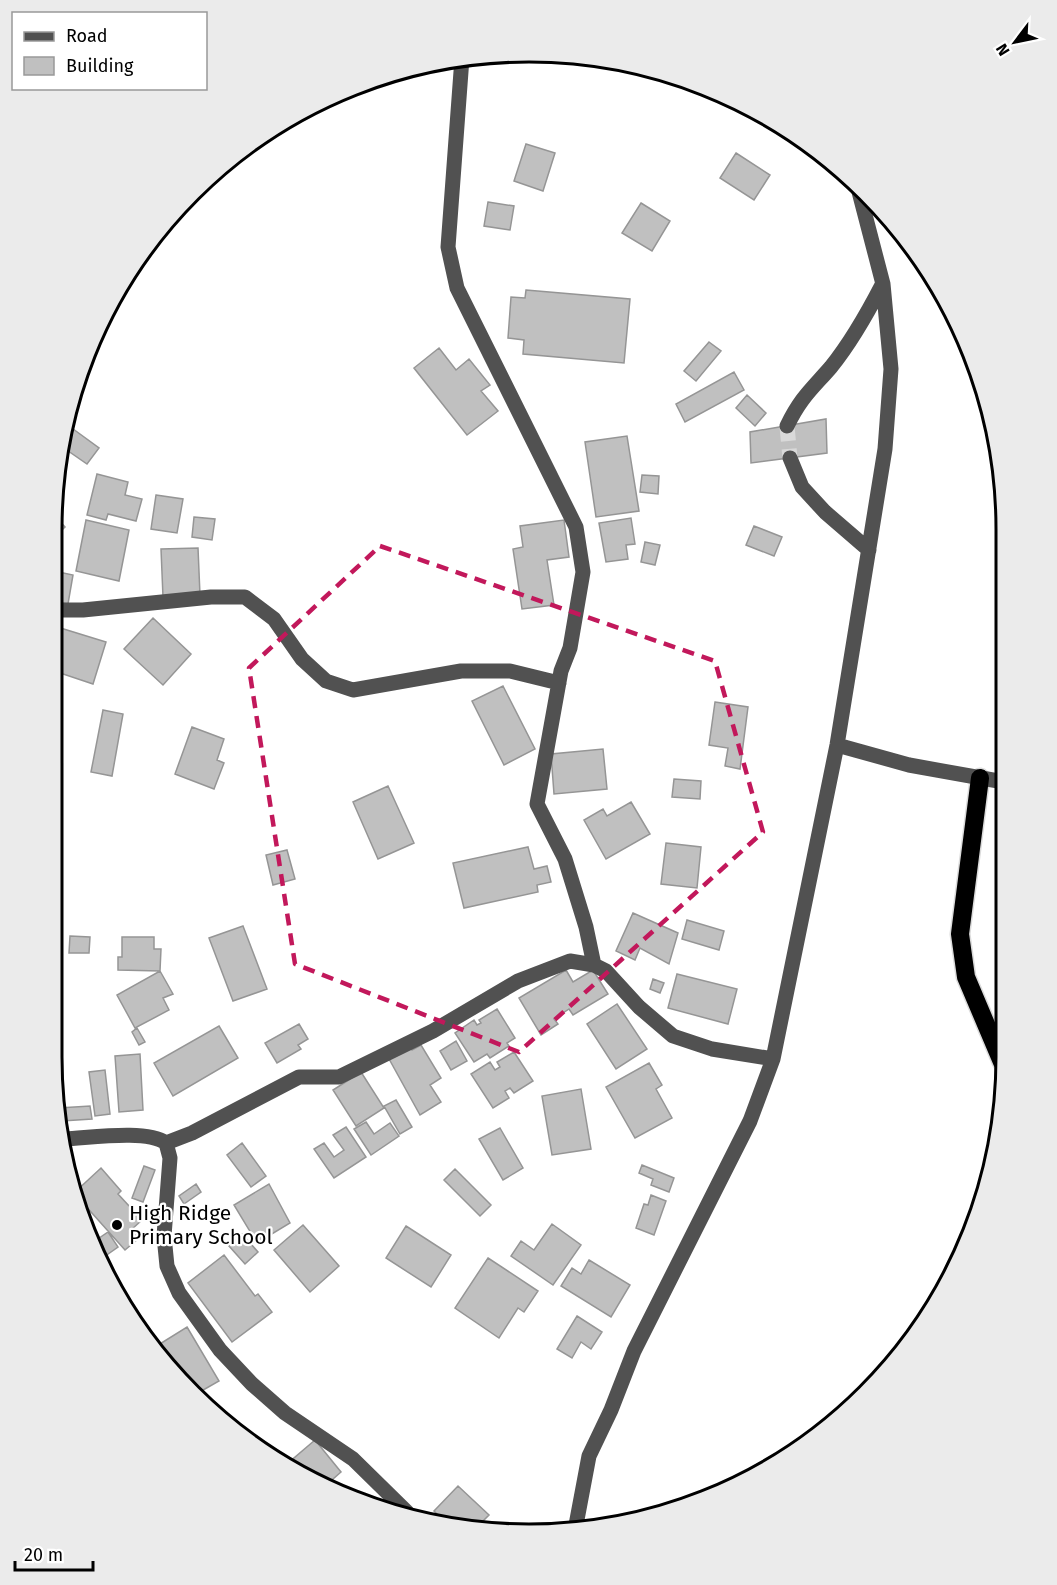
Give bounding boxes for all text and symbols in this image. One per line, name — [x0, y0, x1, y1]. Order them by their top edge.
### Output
legend — [12, 12, 207, 90]
north arrow — [985, 12, 1045, 72]
text: Road — [66, 25, 108, 47]
text: N — [992, 40, 1014, 59]
text: Building — [66, 55, 134, 77]
place label: High Ridge Primary School — [129, 1200, 273, 1250]
marker: High Ridge Primary School — [110, 1218, 124, 1232]
scale bar — [15, 1534, 93, 1572]
text: 20 m — [24, 1544, 63, 1566]

